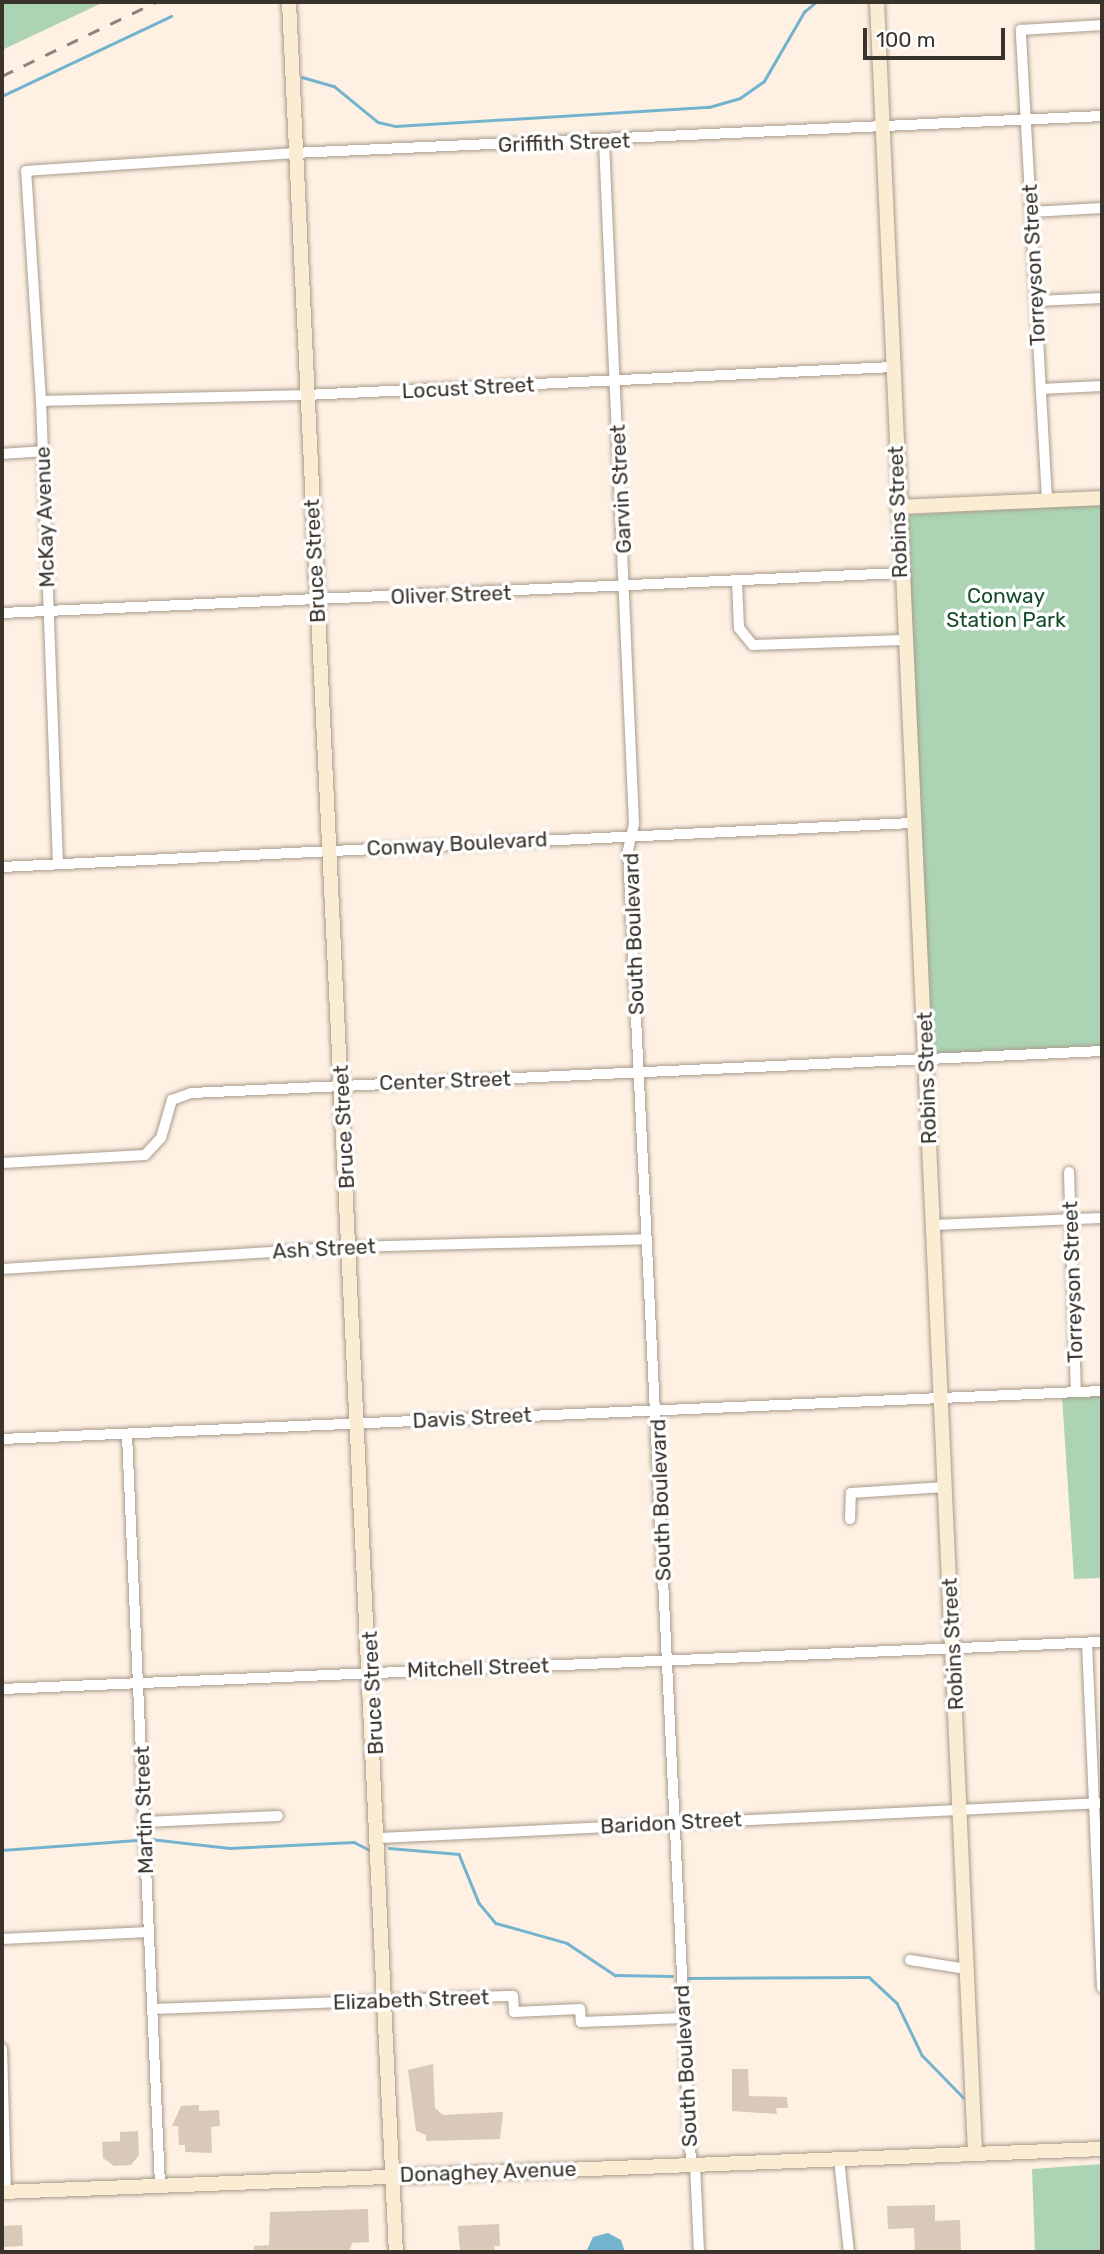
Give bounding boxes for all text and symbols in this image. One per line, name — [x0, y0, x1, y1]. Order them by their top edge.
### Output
scale bar — [866, 14, 1008, 58]
text: 100 m — [876, 27, 935, 52]
street label: Griffith Street — [498, 128, 630, 158]
street label: Torreyson Street — [1017, 183, 1051, 347]
street label: Locust Street — [401, 372, 535, 404]
street label: Garvin Street — [605, 424, 637, 554]
street label: McKay Avenue — [30, 445, 60, 589]
street label: Robins Street — [883, 445, 913, 579]
street label: Bruce Street — [299, 498, 331, 624]
street label: Oliver Street — [390, 580, 512, 610]
park label: Conway Station Park — [946, 583, 1066, 633]
street label: Conway Boulevard — [366, 827, 548, 861]
street label: South Boulevard — [619, 853, 649, 1015]
street label: Robins Street — [912, 1011, 942, 1145]
street label: Bruce Street — [328, 1064, 360, 1190]
street label: Center Street — [379, 1066, 511, 1096]
street label: Torreyson Street — [1058, 1201, 1088, 1363]
street label: Ash Street — [272, 1234, 376, 1264]
street label: Davis Street — [412, 1402, 532, 1434]
street label: South Boulevard — [646, 1419, 676, 1581]
street label: Robins Street — [937, 1577, 969, 1711]
street label: Bruce Street — [357, 1630, 389, 1756]
street label: Mitchell Street — [407, 1653, 549, 1683]
street label: Martin Street — [129, 1746, 159, 1874]
street label: Baridon Street — [600, 1807, 742, 1839]
street label: South Boulevard — [669, 1984, 703, 2148]
street label: Elizabeth Street — [332, 1985, 490, 2015]
street label: Donaghey Avenue — [399, 2156, 577, 2188]

